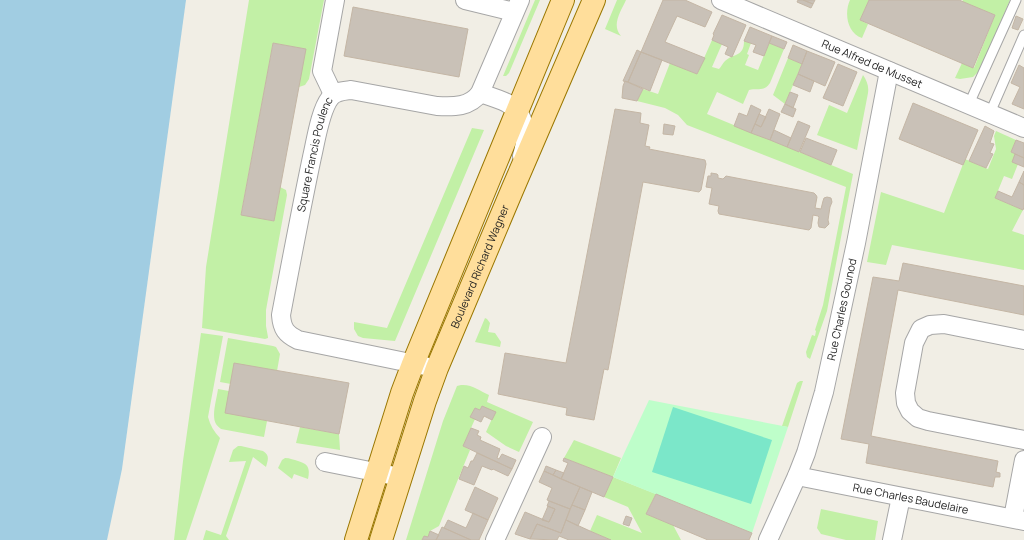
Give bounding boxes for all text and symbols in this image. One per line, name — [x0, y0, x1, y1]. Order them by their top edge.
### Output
street label: Rue Alfred de Musset — [820, 35, 925, 91]
street label: Square Francis Poulenc — [293, 93, 336, 213]
street label: Boulevard Richard Wagner — [447, 202, 512, 330]
street label: Rue Charles Gounod — [823, 257, 859, 362]
street label: Rue Charles Baudelaire — [852, 479, 971, 517]

